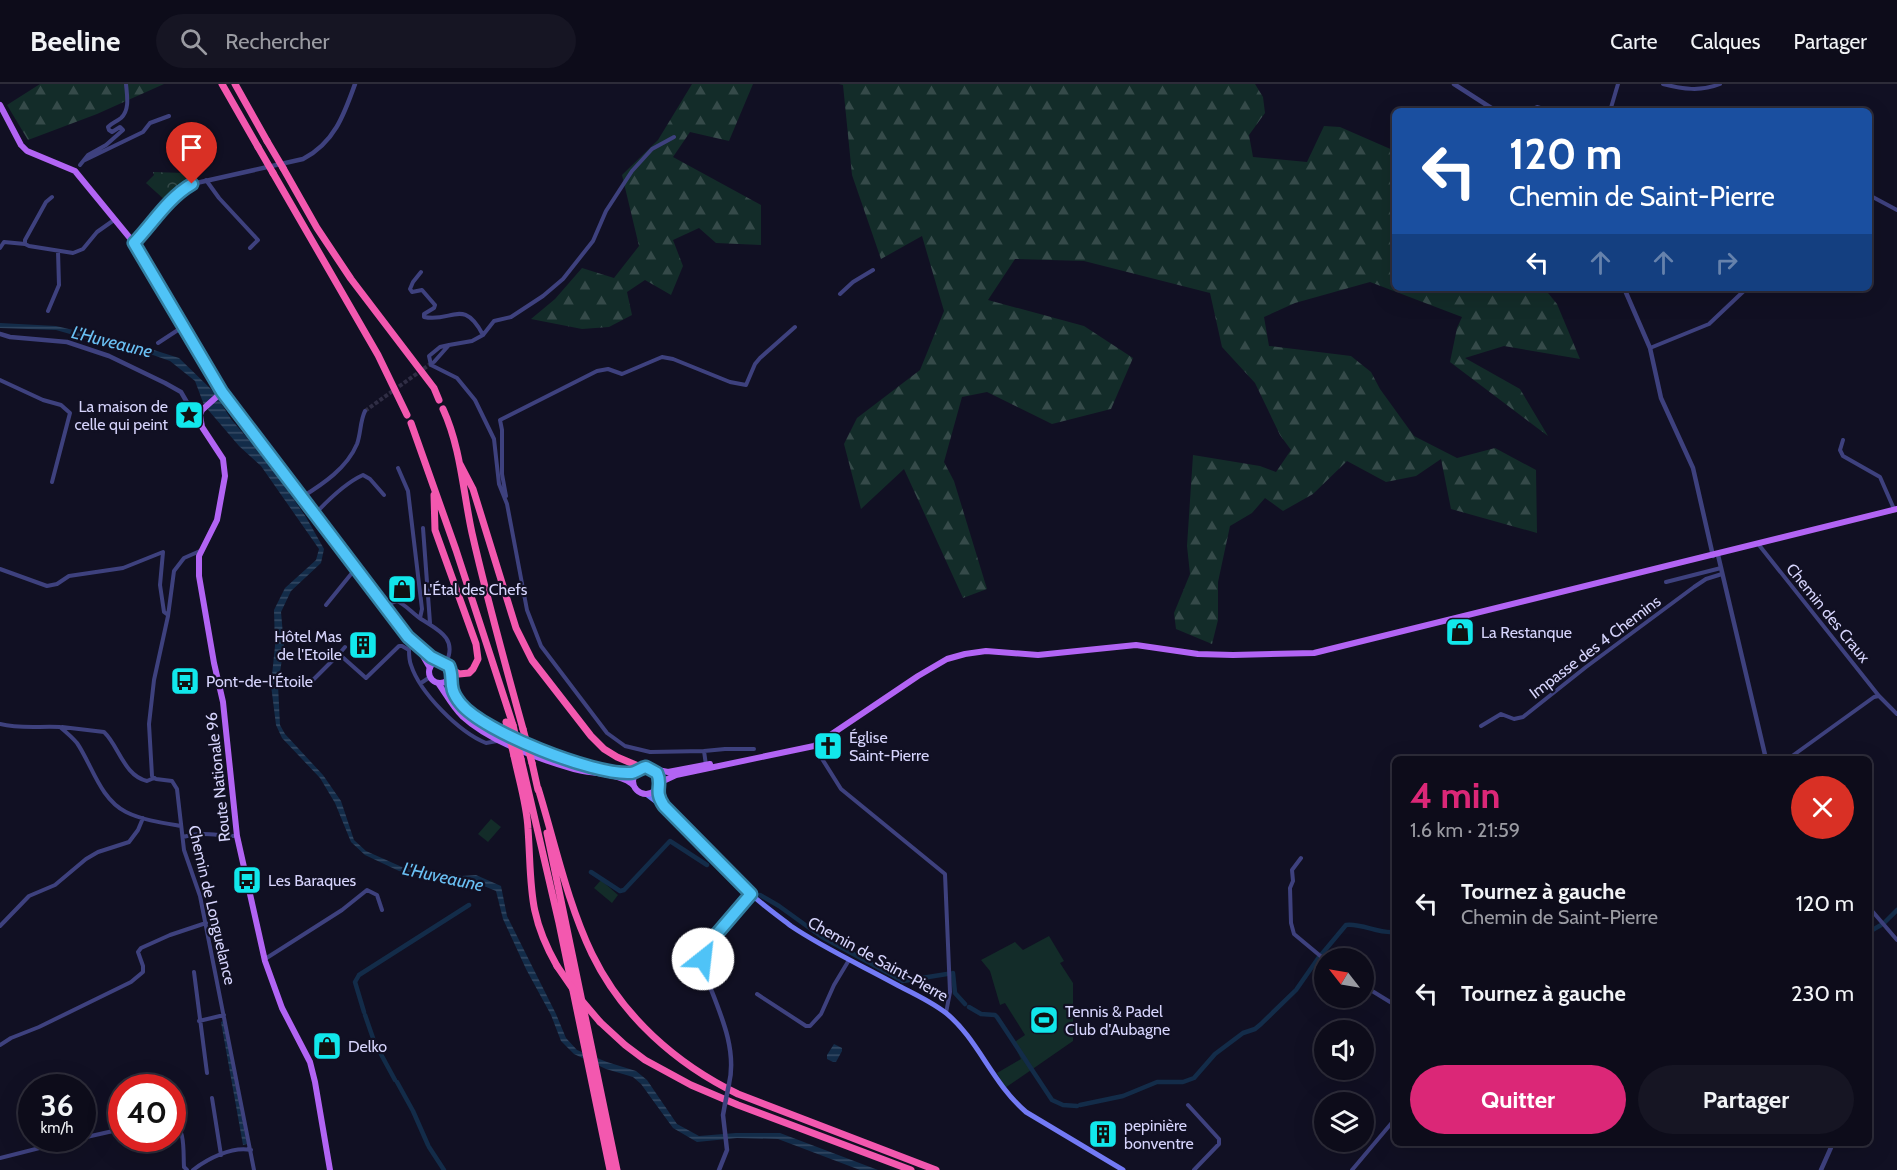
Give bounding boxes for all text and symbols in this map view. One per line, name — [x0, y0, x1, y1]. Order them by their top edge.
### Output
search box — [156, 14, 576, 68]
text: Beeline — [30, 24, 120, 58]
icon: search — [177, 25, 210, 58]
text: Rechercher — [225, 28, 329, 55]
text: Carte — [1610, 29, 1658, 54]
text: Calques — [1691, 29, 1761, 54]
text: Partager — [1794, 29, 1867, 54]
pin — [166, 122, 217, 184]
text: 120 m — [1509, 128, 1622, 180]
icon: arrive — [175, 131, 208, 164]
icon: left — [1410, 132, 1488, 210]
text: Chemin de Saint-Pierre — [1509, 180, 1775, 213]
icon: left — [1521, 246, 1554, 279]
icon: ahead — [1584, 246, 1617, 279]
icon: ahead — [1647, 246, 1680, 279]
icon: right — [1710, 246, 1743, 279]
water label: L'Huveaune — [69, 321, 155, 363]
place label: La maison de celle qui peint — [74, 397, 169, 434]
place icon: La maison de celle qui peint — [173, 399, 205, 431]
street label: Chemin des Craux — [1782, 559, 1874, 667]
shop icon: L'Étal des Chefs — [386, 573, 418, 605]
place label: L'Étal des Chefs — [423, 580, 528, 599]
street label: Impasse des 4 Chemins — [1526, 591, 1665, 703]
shop icon: La Restanque — [1444, 616, 1476, 648]
place label: La Restanque — [1481, 623, 1572, 642]
place label: Hôtel Mas de l'Etoile — [274, 627, 342, 664]
building icon: Hôtel Mas de l'Etoile — [347, 629, 379, 661]
bus stop icon: Pont-de-l'Étoile — [169, 665, 201, 697]
place label: Pont-de-l'Étoile — [206, 672, 313, 691]
street label: Route Nationale 96 — [202, 711, 234, 843]
place label: Église Saint-Pierre — [849, 728, 929, 765]
church icon: Église Saint-Pierre — [812, 730, 844, 762]
text: 4 min — [1410, 773, 1500, 817]
button: close — [1791, 776, 1854, 839]
text: 1.6 km · 21:59 — [1410, 818, 1520, 842]
street label: Chemin de Longuelance — [184, 823, 240, 987]
water label: L'Huveaune — [400, 858, 486, 896]
bus stop icon: Les Baraques — [231, 864, 263, 896]
place label: Les Baraques — [268, 871, 357, 890]
text: Tournez à gauche — [1461, 878, 1626, 905]
icon: left — [1410, 887, 1443, 920]
text: 120 m — [1796, 890, 1854, 917]
text: Chemin de Saint-Pierre — [1461, 905, 1658, 929]
street label: Chemin de Saint-Pierre — [805, 913, 951, 1005]
position arrow — [671, 927, 735, 991]
north arrow — [1314, 948, 1374, 1008]
map controls — [1314, 948, 1374, 1152]
icon: left — [1410, 977, 1443, 1010]
text: Tournez à gauche — [1461, 980, 1626, 1007]
text: 230 m — [1791, 980, 1854, 1007]
place label: Tennis & Padel Club d'Aubagne — [1065, 1002, 1170, 1039]
sports icon: Tennis & Padel Club d'Aubagne — [1028, 1004, 1060, 1036]
button: sound — [1314, 1020, 1374, 1080]
shop icon: Delko — [311, 1030, 343, 1062]
place label: Delko — [348, 1037, 387, 1056]
button: Quitter — [1410, 1065, 1626, 1134]
button: Partager — [1638, 1065, 1854, 1134]
speed limit sign: 40 — [108, 1074, 186, 1152]
text: 36 — [40, 1087, 74, 1124]
button: layers — [1314, 1092, 1374, 1152]
place label: pepinière bonventre — [1124, 1116, 1194, 1153]
building icon: pepinière bonventre — [1087, 1118, 1119, 1150]
text: km/h — [41, 1119, 73, 1137]

